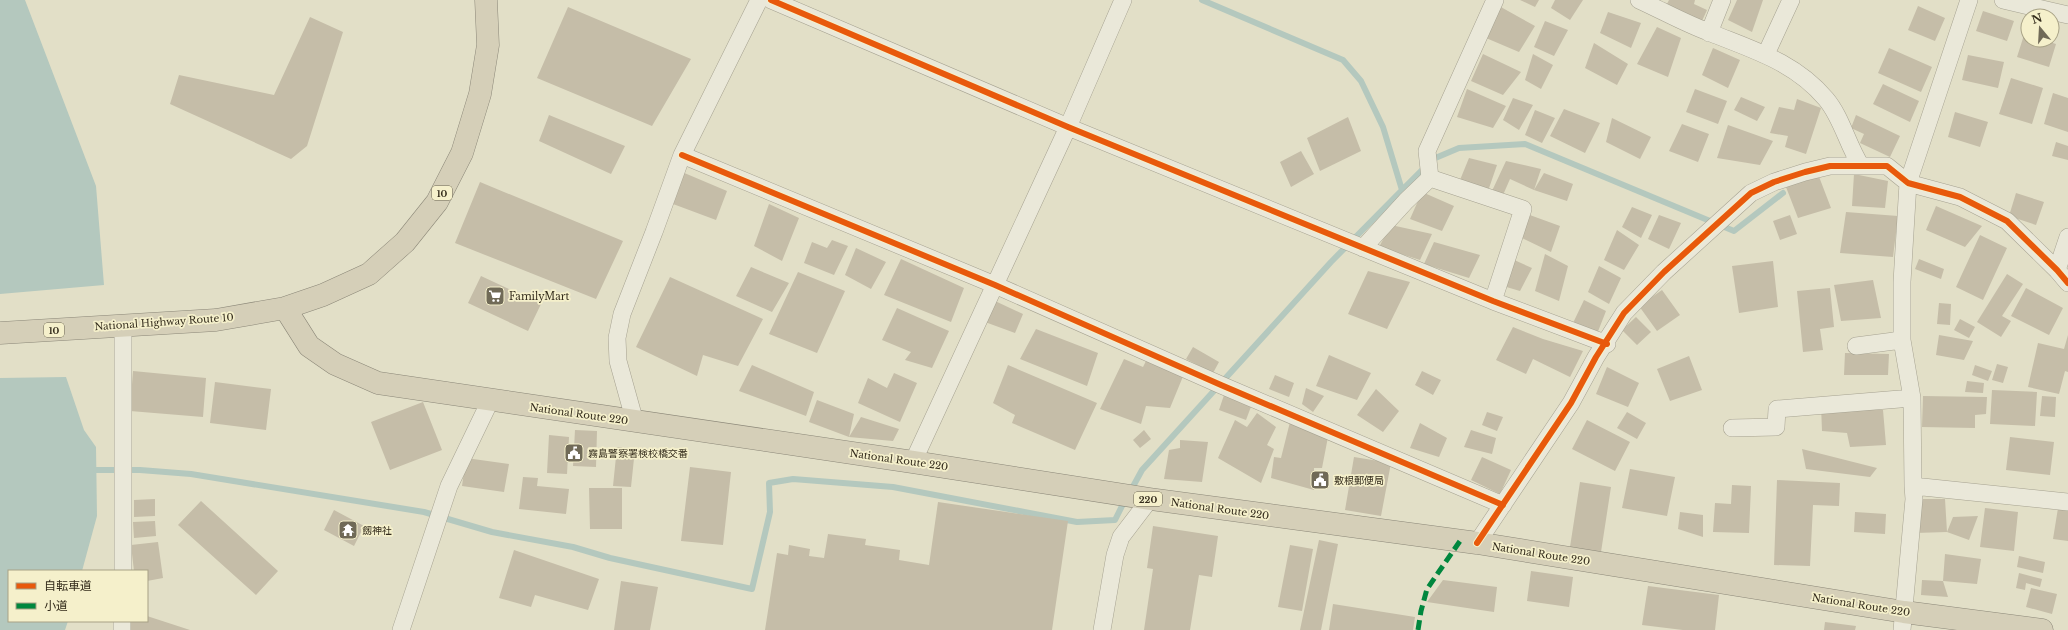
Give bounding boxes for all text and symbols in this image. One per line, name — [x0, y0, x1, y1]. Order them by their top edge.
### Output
north arrow — [2020, 8, 2060, 48]
text: N — [2030, 10, 2045, 27]
road number: 10 — [432, 186, 452, 200]
supermarket icon: FamilyMart — [484, 285, 506, 307]
place label: FamilyMart — [509, 290, 569, 303]
street label: National Highway Route 10 — [94, 311, 234, 333]
road number: 10 — [44, 323, 64, 337]
street label: National Route 220 — [529, 401, 629, 427]
public building icon: 霧島警察署検校橋交番 — [563, 442, 585, 464]
place label: 霧島警察署検校橋交番 — [588, 447, 688, 460]
street label: National Route 220 — [849, 447, 949, 473]
public building icon: 敷根郵便局 — [1309, 469, 1331, 491]
place label: 敷根郵便局 — [1334, 474, 1384, 487]
road number: 220 — [1134, 492, 1162, 506]
street label: National Route 220 — [1170, 496, 1270, 522]
temple icon: 劔神社 — [337, 519, 359, 541]
place label: 劔神社 — [362, 524, 392, 537]
street label: National Route 220 — [1491, 540, 1591, 568]
legend — [8, 570, 148, 622]
text: 自転車道 — [44, 578, 92, 593]
street label: National Route 220 — [1811, 591, 1911, 619]
text: 小道 — [44, 598, 68, 613]

